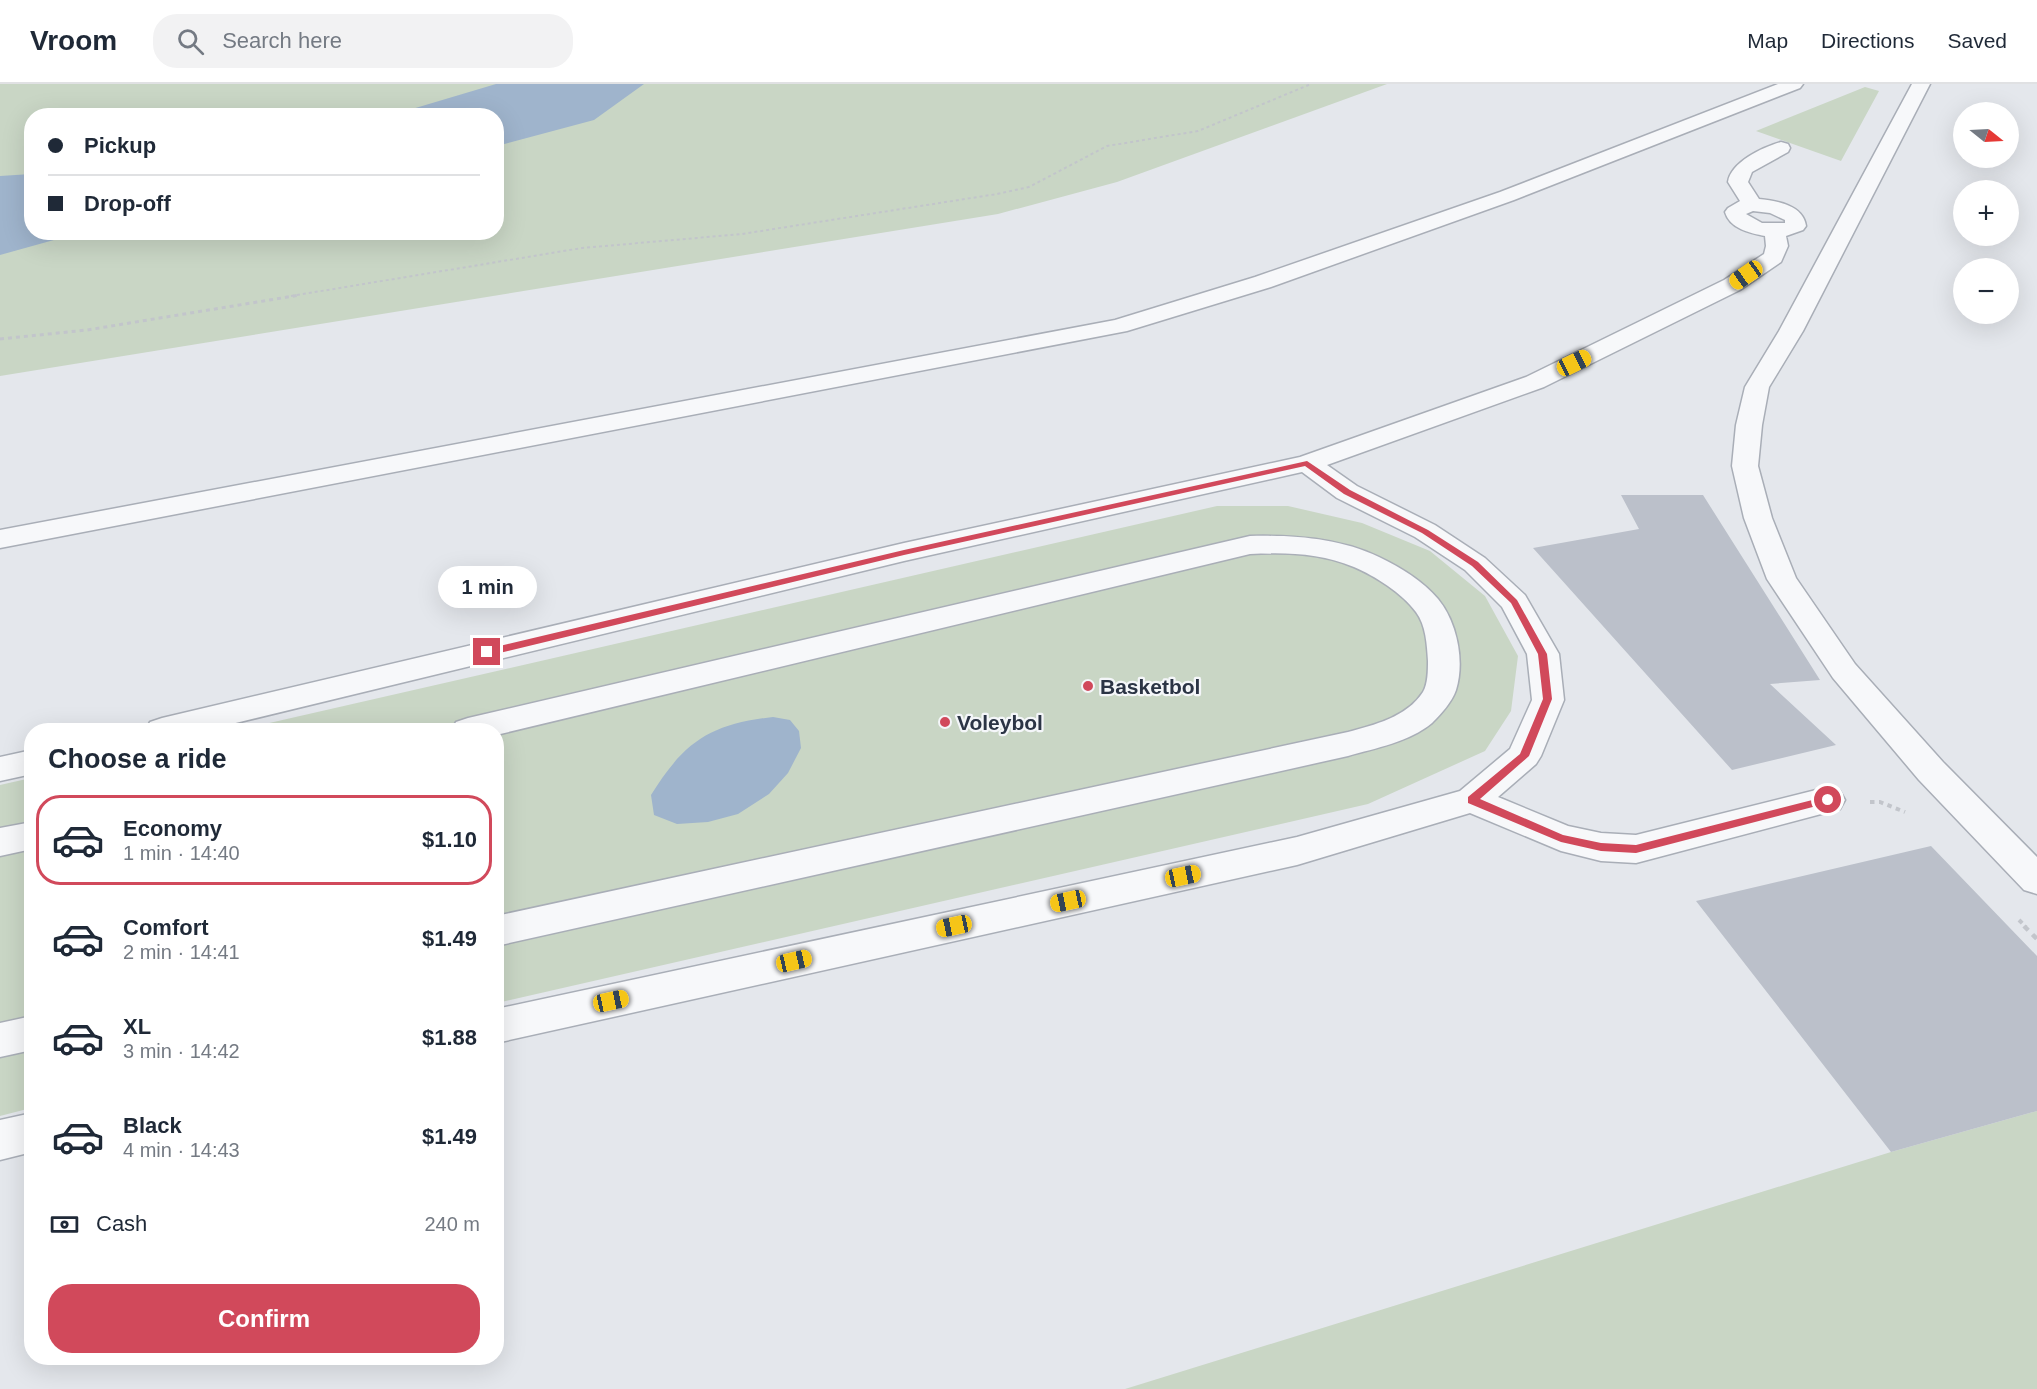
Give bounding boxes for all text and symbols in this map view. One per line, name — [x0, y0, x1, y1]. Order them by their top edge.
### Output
search box — [153, 14, 573, 68]
text: Vroom — [30, 25, 117, 56]
icon: search — [174, 25, 207, 58]
text: Search here — [222, 28, 342, 53]
text: Map — [1747, 29, 1788, 52]
text: Directions — [1821, 29, 1914, 52]
text: Saved — [1947, 29, 2007, 52]
north arrow — [1953, 102, 2019, 168]
map controls — [1953, 102, 2019, 324]
text: Pickup — [84, 133, 156, 158]
button: + — [1953, 180, 2019, 246]
text: Drop-off — [84, 191, 171, 216]
car — [1726, 257, 1766, 293]
button: − — [1953, 258, 2019, 324]
car — [1554, 347, 1594, 379]
callout: 1 min — [438, 565, 536, 607]
text: 1 min — [461, 576, 514, 598]
route end — [473, 638, 500, 665]
place label: Basketbol — [1100, 675, 1200, 698]
marker: Basketbol — [1081, 679, 1095, 693]
place label: Voleybol — [957, 711, 1043, 734]
marker: Voleybol — [938, 715, 952, 729]
text: Choose a ride — [48, 744, 227, 774]
route start — [1814, 786, 1841, 813]
icon: car — [51, 813, 105, 867]
text: Economy — [123, 816, 222, 841]
text: $1.10 — [422, 827, 477, 852]
text: 1 min · 14:40 — [123, 842, 240, 864]
car — [1164, 863, 1202, 889]
car — [1049, 888, 1087, 914]
icon: car — [51, 912, 105, 966]
car — [935, 913, 973, 939]
text: Comfort — [123, 915, 209, 940]
text: $1.49 — [422, 926, 477, 951]
text: 2 min · 14:41 — [123, 941, 240, 963]
car — [774, 948, 814, 974]
car — [592, 988, 630, 1014]
icon: car — [51, 1011, 105, 1065]
text: XL — [123, 1014, 151, 1039]
text: $1.88 — [422, 1025, 477, 1050]
text: 3 min · 14:42 — [123, 1040, 240, 1062]
icon: car — [51, 1110, 105, 1164]
text: Black — [123, 1113, 182, 1138]
text: $1.49 — [422, 1124, 477, 1149]
text: 4 min · 14:43 — [123, 1139, 240, 1161]
icon: cash — [48, 1208, 81, 1241]
text: Cash — [96, 1211, 147, 1236]
text: 240 m — [424, 1213, 480, 1235]
button: Confirm — [48, 1284, 480, 1353]

